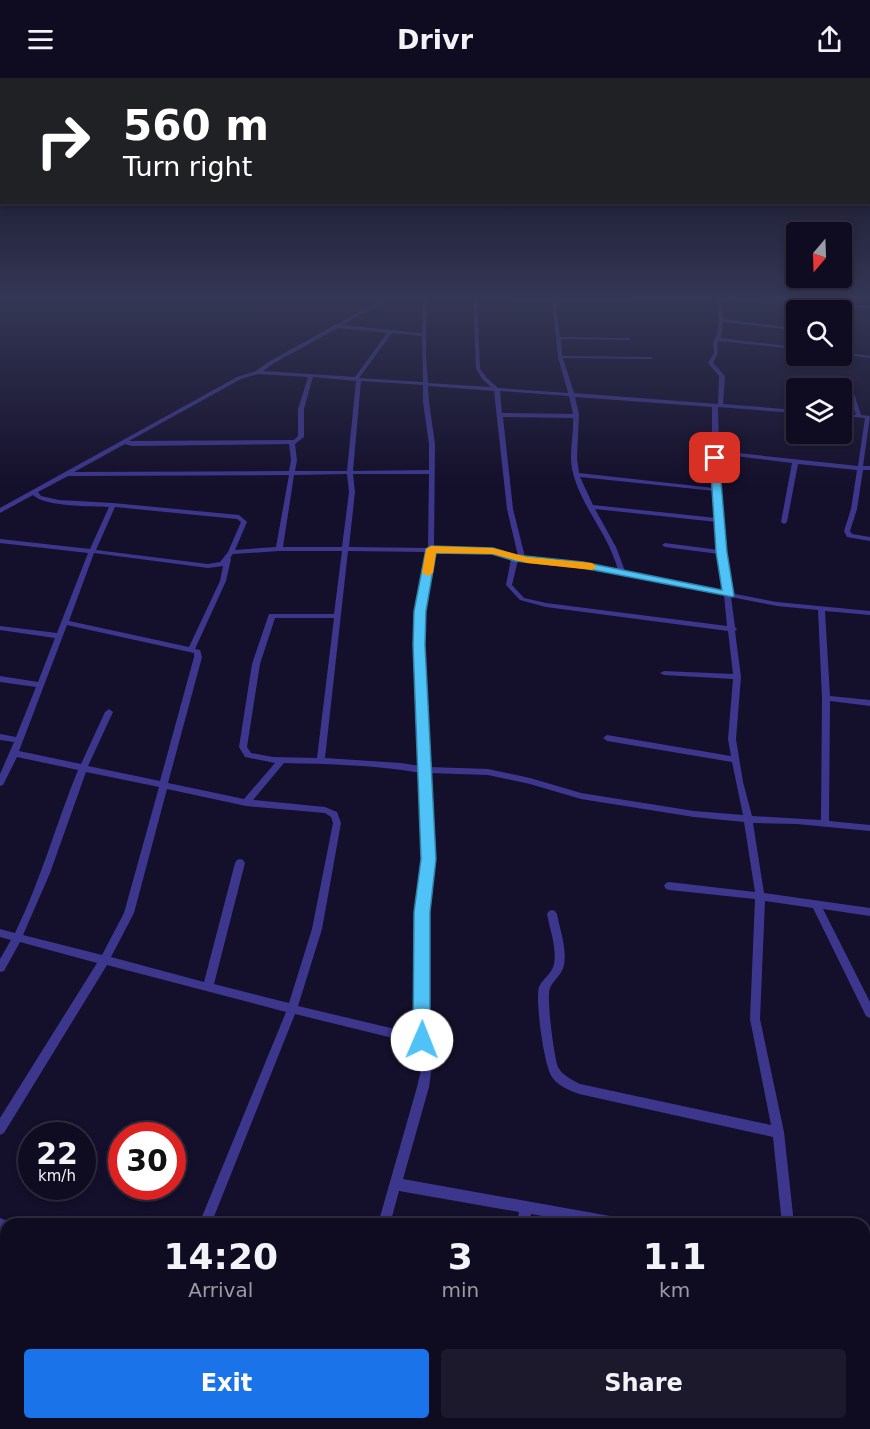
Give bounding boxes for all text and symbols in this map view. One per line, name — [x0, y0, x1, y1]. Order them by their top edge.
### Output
icon: menu — [24, 23, 57, 56]
icon: share — [813, 23, 846, 56]
text: Drivr — [397, 24, 473, 55]
text: 560 m — [123, 101, 269, 150]
icon: right — [24, 102, 102, 180]
text: Turn right — [123, 151, 252, 182]
north arrow — [786, 222, 852, 288]
map controls — [786, 222, 852, 444]
button: search — [786, 300, 852, 366]
button: layers — [786, 378, 852, 444]
pin — [689, 432, 740, 483]
icon: arrive — [698, 441, 731, 474]
position arrow — [390, 1008, 454, 1072]
speed limit sign: 30 — [108, 1122, 186, 1200]
text: 22 — [36, 1136, 78, 1171]
text: km/h — [38, 1167, 76, 1185]
text: 14:20 — [163, 1236, 278, 1277]
text: 3 — [448, 1236, 473, 1277]
text: 1.1 — [643, 1236, 707, 1277]
text: Arrival — [188, 1278, 253, 1302]
text: min — [442, 1278, 479, 1302]
text: km — [659, 1278, 690, 1302]
button: Exit — [24, 1349, 429, 1418]
button: Share — [441, 1349, 846, 1418]

